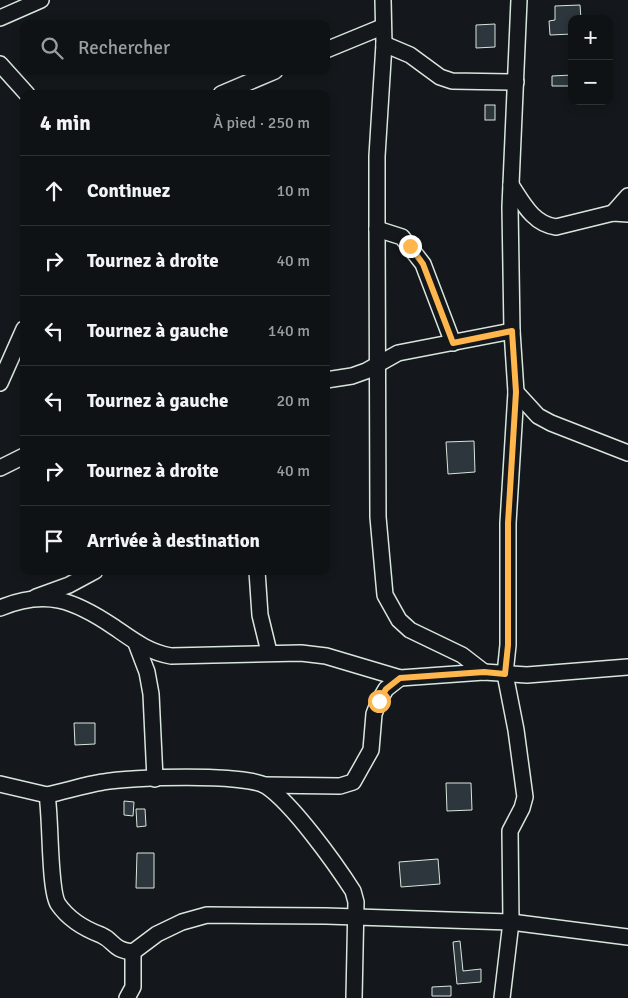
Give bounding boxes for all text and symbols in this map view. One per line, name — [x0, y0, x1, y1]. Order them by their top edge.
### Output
map controls — [568, 15, 613, 105]
button: + — [568, 15, 613, 60]
search box — [20, 20, 330, 75]
icon: search — [38, 34, 66, 62]
text: Rechercher — [78, 36, 170, 60]
button: − — [568, 60, 613, 105]
text: 4 min — [40, 110, 91, 136]
text: À pied · 250 m — [213, 113, 310, 133]
icon: ahead — [40, 177, 68, 205]
text: Continuez — [87, 179, 170, 203]
text: 10 m — [276, 181, 310, 201]
route end — [399, 235, 422, 258]
icon: right — [40, 247, 68, 275]
text: Tournez à droite — [87, 249, 219, 273]
text: 40 m — [276, 251, 310, 271]
icon: left — [40, 317, 68, 345]
text: Tournez à gauche — [87, 319, 228, 343]
text: 140 m — [268, 321, 310, 341]
icon: left — [40, 387, 68, 415]
text: Tournez à gauche — [87, 389, 228, 413]
text: 20 m — [276, 391, 310, 411]
icon: right — [40, 457, 68, 485]
text: Tournez à droite — [87, 459, 219, 483]
text: 40 m — [276, 461, 310, 481]
icon: arrive — [40, 527, 68, 555]
text: Arrivée à destination — [87, 529, 260, 553]
route start — [368, 690, 391, 713]

